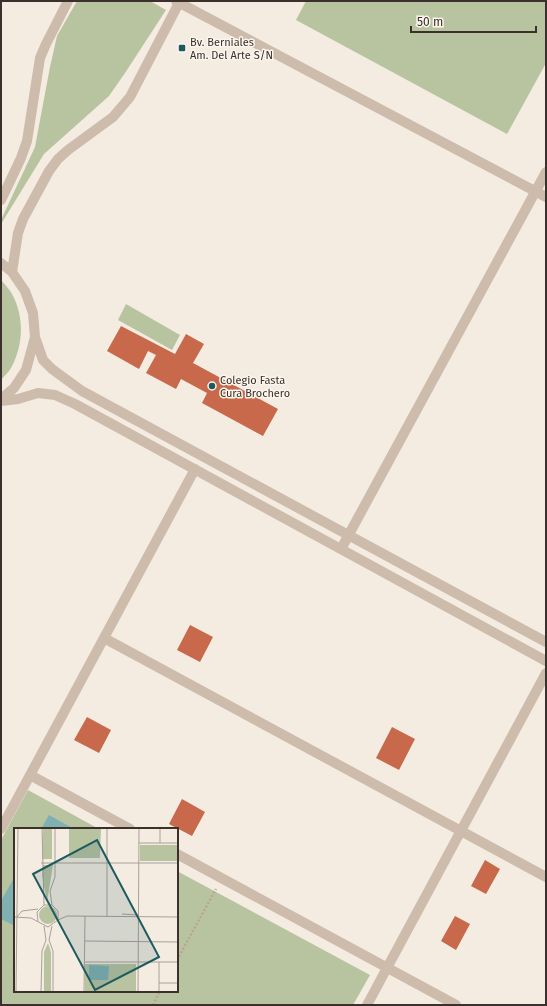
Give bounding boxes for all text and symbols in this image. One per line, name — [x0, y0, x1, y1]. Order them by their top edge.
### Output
scale bar — [411, 8, 536, 34]
text: 50 m — [417, 15, 443, 29]
place label: Bv. Berniales Am. Del Arte S/N — [190, 36, 273, 62]
marker: Bv. Berniales Am. Del Arte S/N — [177, 43, 187, 53]
place label: Colegio Fasta Cura Brochero — [220, 374, 290, 400]
marker: Colegio Fasta Cura Brochero — [207, 381, 217, 391]
inset map — [14, 828, 178, 992]

